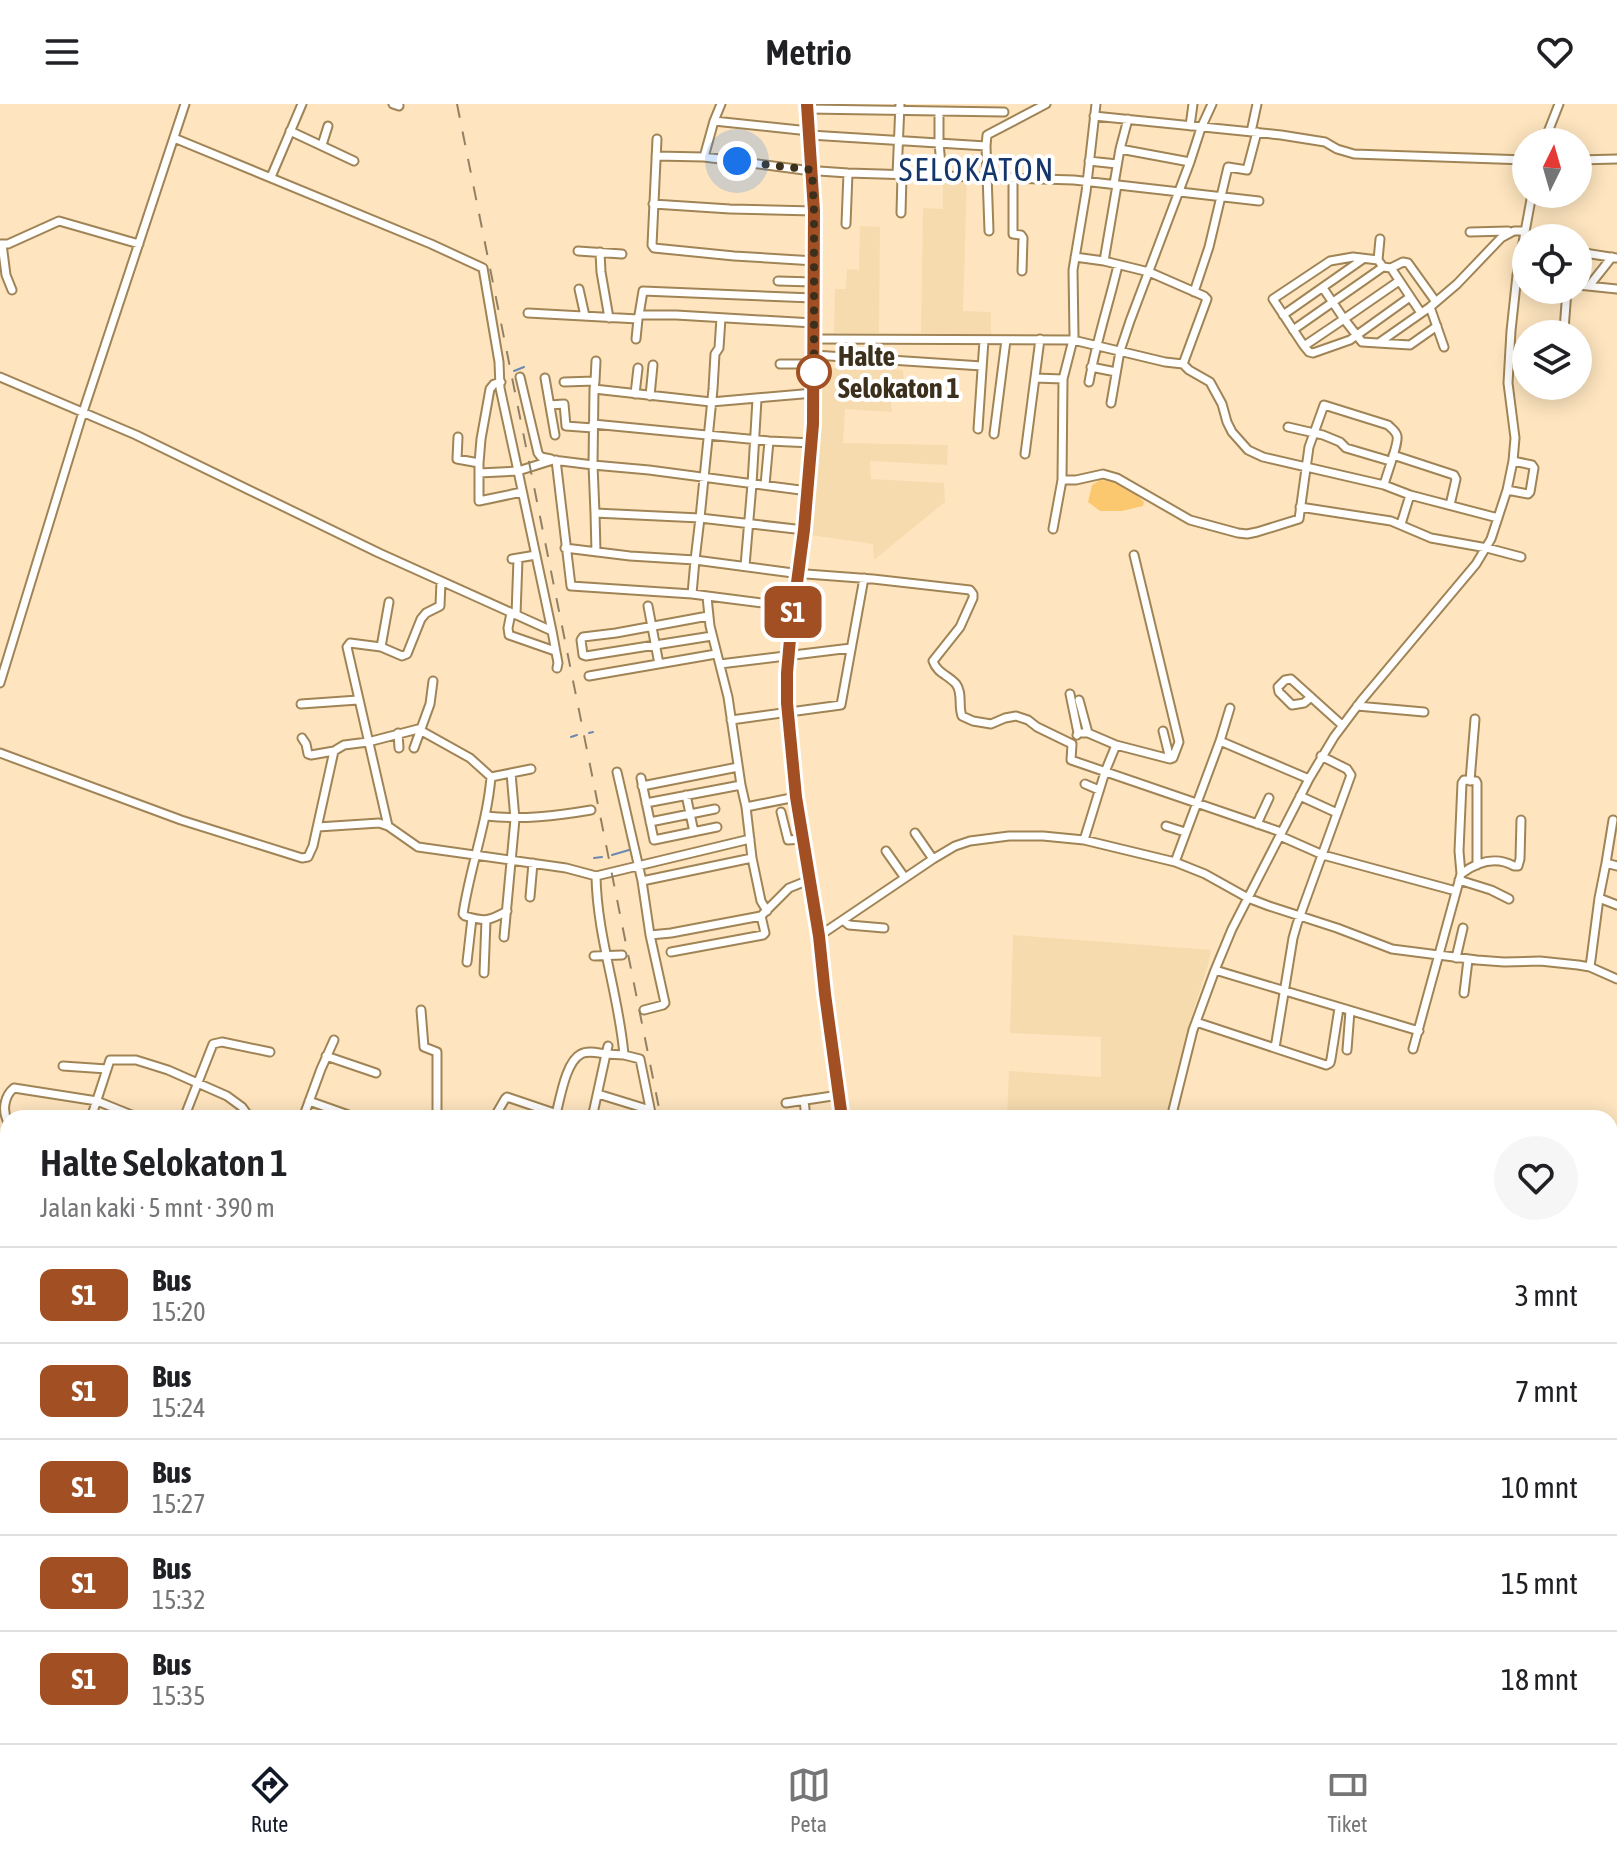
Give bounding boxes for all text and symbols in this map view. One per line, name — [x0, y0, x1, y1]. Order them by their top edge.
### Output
icon: menu — [40, 30, 84, 74]
icon: heart — [1533, 30, 1577, 74]
text: Metrio — [765, 31, 852, 73]
north arrow — [1512, 128, 1592, 208]
map controls — [1512, 128, 1592, 400]
your location — [717, 141, 757, 181]
district label: SELOKATON — [899, 151, 1055, 188]
button: locate — [1512, 224, 1592, 304]
button: layers — [1512, 320, 1592, 400]
place label: Halte Selokaton 1 — [838, 340, 960, 404]
marker: Halte Selokaton 1 — [797, 355, 831, 389]
line badge: S1 — [757, 586, 829, 638]
text: S1 — [781, 596, 805, 628]
button: heart — [1494, 1136, 1578, 1220]
text: Halte Selokaton 1 — [40, 1141, 288, 1184]
text: Jalan kaki · 5 mnt · 390 m — [40, 1193, 275, 1223]
text: Bus — [152, 1263, 191, 1297]
text: 3 mnt — [1515, 1278, 1578, 1312]
text: S1 — [72, 1279, 96, 1311]
text: 15:20 — [152, 1297, 206, 1327]
text: Bus — [152, 1359, 191, 1393]
text: 7 mnt — [1515, 1374, 1578, 1408]
text: S1 — [72, 1375, 96, 1407]
text: 15:24 — [152, 1393, 206, 1423]
text: Bus — [152, 1455, 191, 1489]
text: 10 mnt — [1501, 1470, 1578, 1504]
text: S1 — [72, 1471, 96, 1503]
text: 15:27 — [152, 1489, 206, 1519]
text: Bus — [152, 1551, 191, 1585]
text: 15 mnt — [1501, 1566, 1578, 1600]
text: S1 — [72, 1567, 96, 1599]
text: 15:32 — [152, 1585, 206, 1615]
text: Bus — [152, 1647, 191, 1681]
text: 18 mnt — [1501, 1662, 1578, 1696]
text: S1 — [72, 1663, 96, 1695]
text: 15:35 — [152, 1681, 206, 1711]
tab: Rute — [248, 1763, 292, 1837]
tab: Peta — [787, 1763, 831, 1837]
tab: Tiket — [1326, 1763, 1370, 1837]

